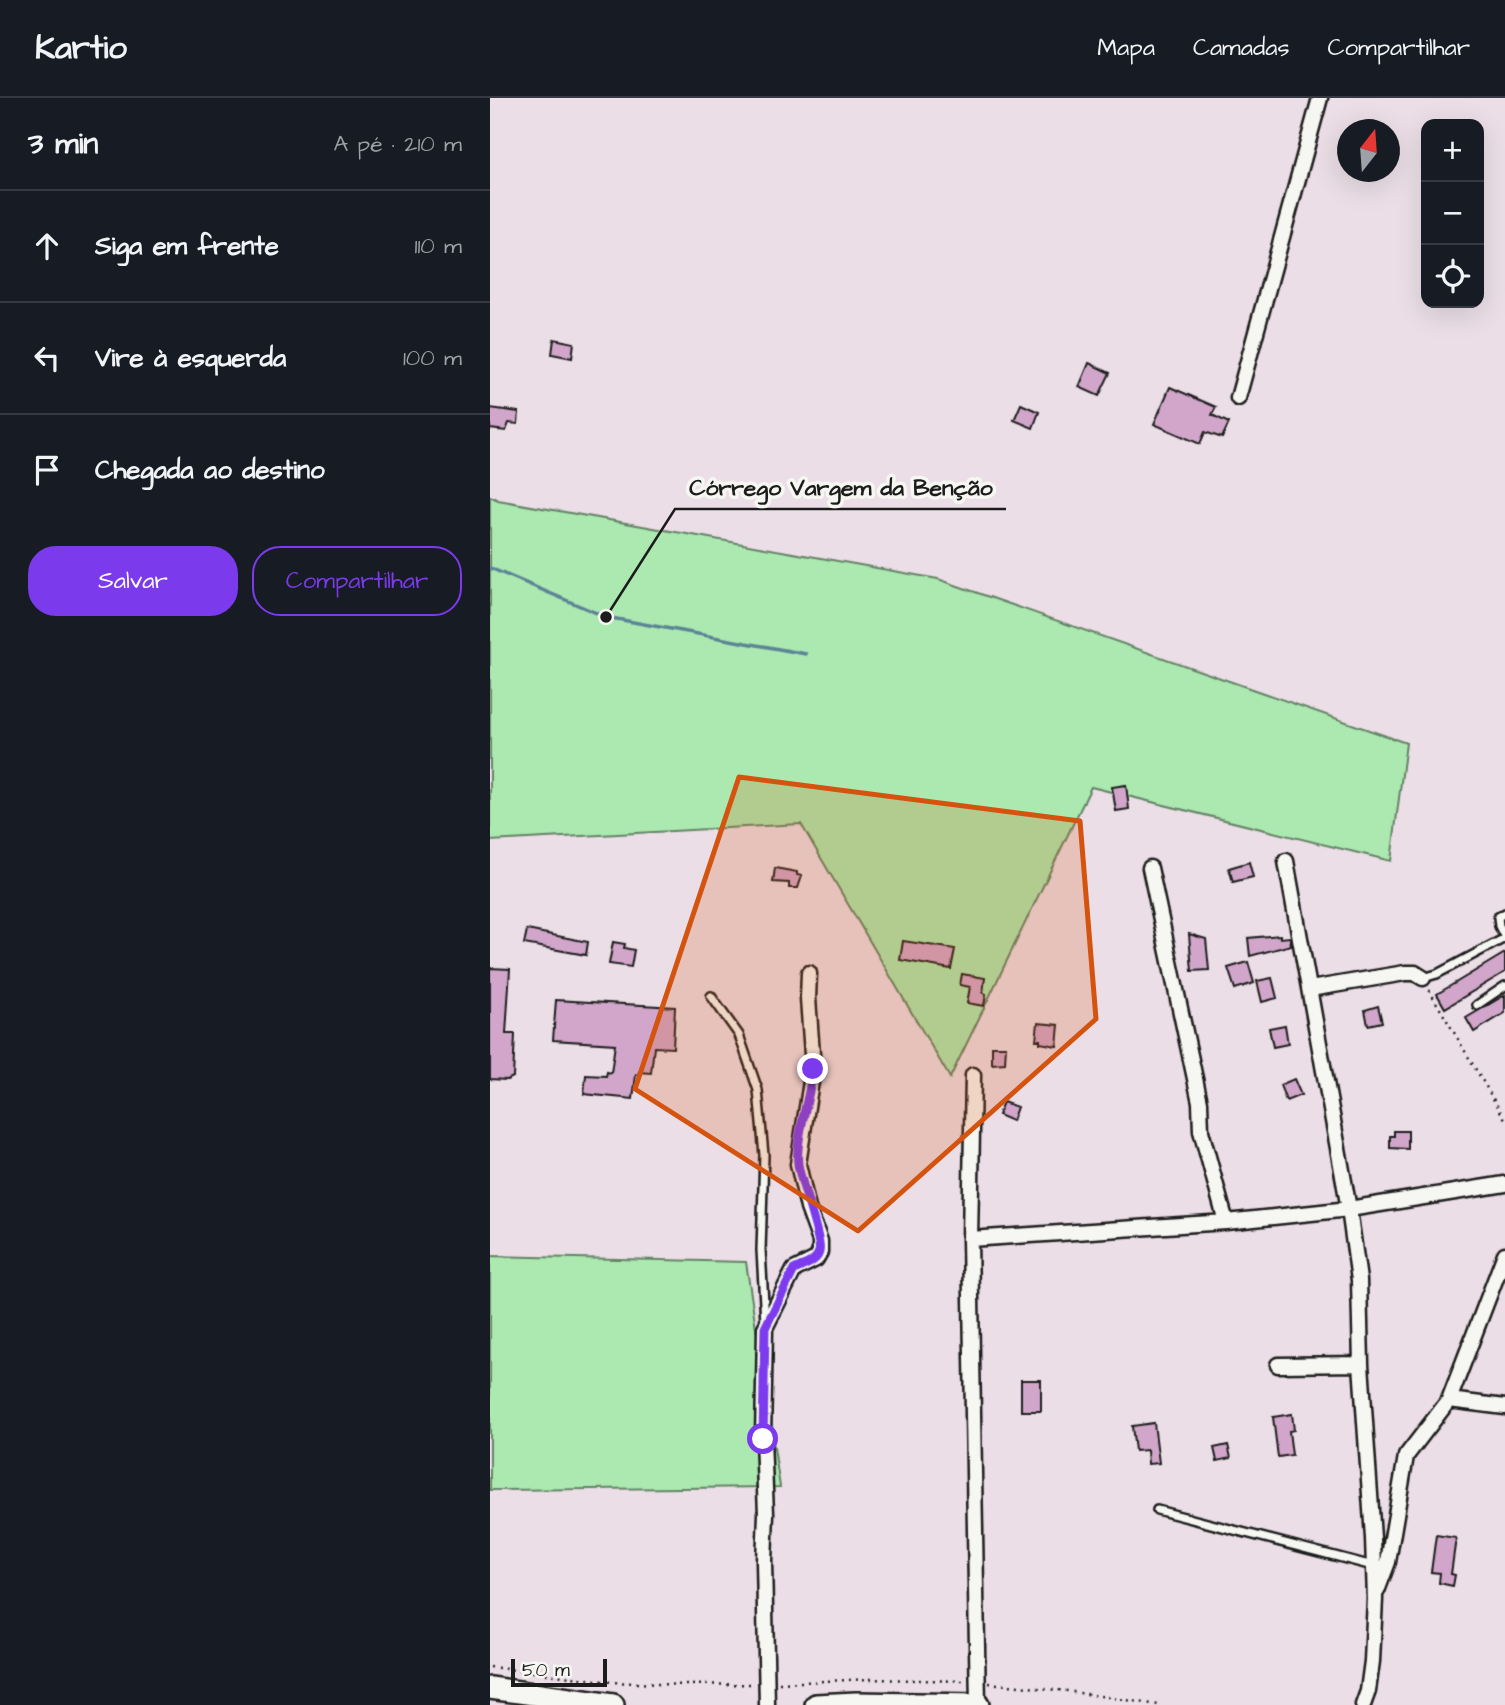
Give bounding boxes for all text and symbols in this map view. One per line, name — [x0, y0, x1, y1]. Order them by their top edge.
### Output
text: Kartio — [35, 25, 127, 71]
text: Mapa — [1097, 31, 1155, 65]
text: Camadas — [1193, 31, 1290, 65]
text: Compartilhar — [1328, 31, 1470, 65]
north arrow — [1337, 119, 1400, 182]
map controls — [1421, 119, 1484, 308]
button: + — [1421, 119, 1484, 182]
text: 3 min — [28, 123, 98, 165]
text: A pé · 210 m — [333, 128, 462, 160]
button: − — [1421, 182, 1484, 245]
icon: ahead — [28, 227, 66, 265]
text: Siga em frente — [95, 228, 279, 264]
text: 110 m — [414, 230, 462, 262]
button: locate — [1421, 245, 1484, 308]
icon: left — [28, 339, 66, 377]
text: Vire à esquerda — [95, 340, 286, 376]
text: 100 m — [403, 342, 462, 374]
icon: arrive — [28, 451, 66, 489]
text: Chegada ao destino — [95, 452, 325, 488]
callout: Córrego Vargem da Benção — [675, 465, 1006, 509]
text: Córrego Vargem da Benção — [689, 472, 993, 505]
button: Salvar — [28, 546, 238, 616]
button: Compartilhar — [252, 546, 462, 616]
route end — [797, 1053, 828, 1084]
route start — [747, 1423, 778, 1454]
scale bar — [511, 1656, 607, 1688]
text: 50 m — [522, 1657, 570, 1684]

